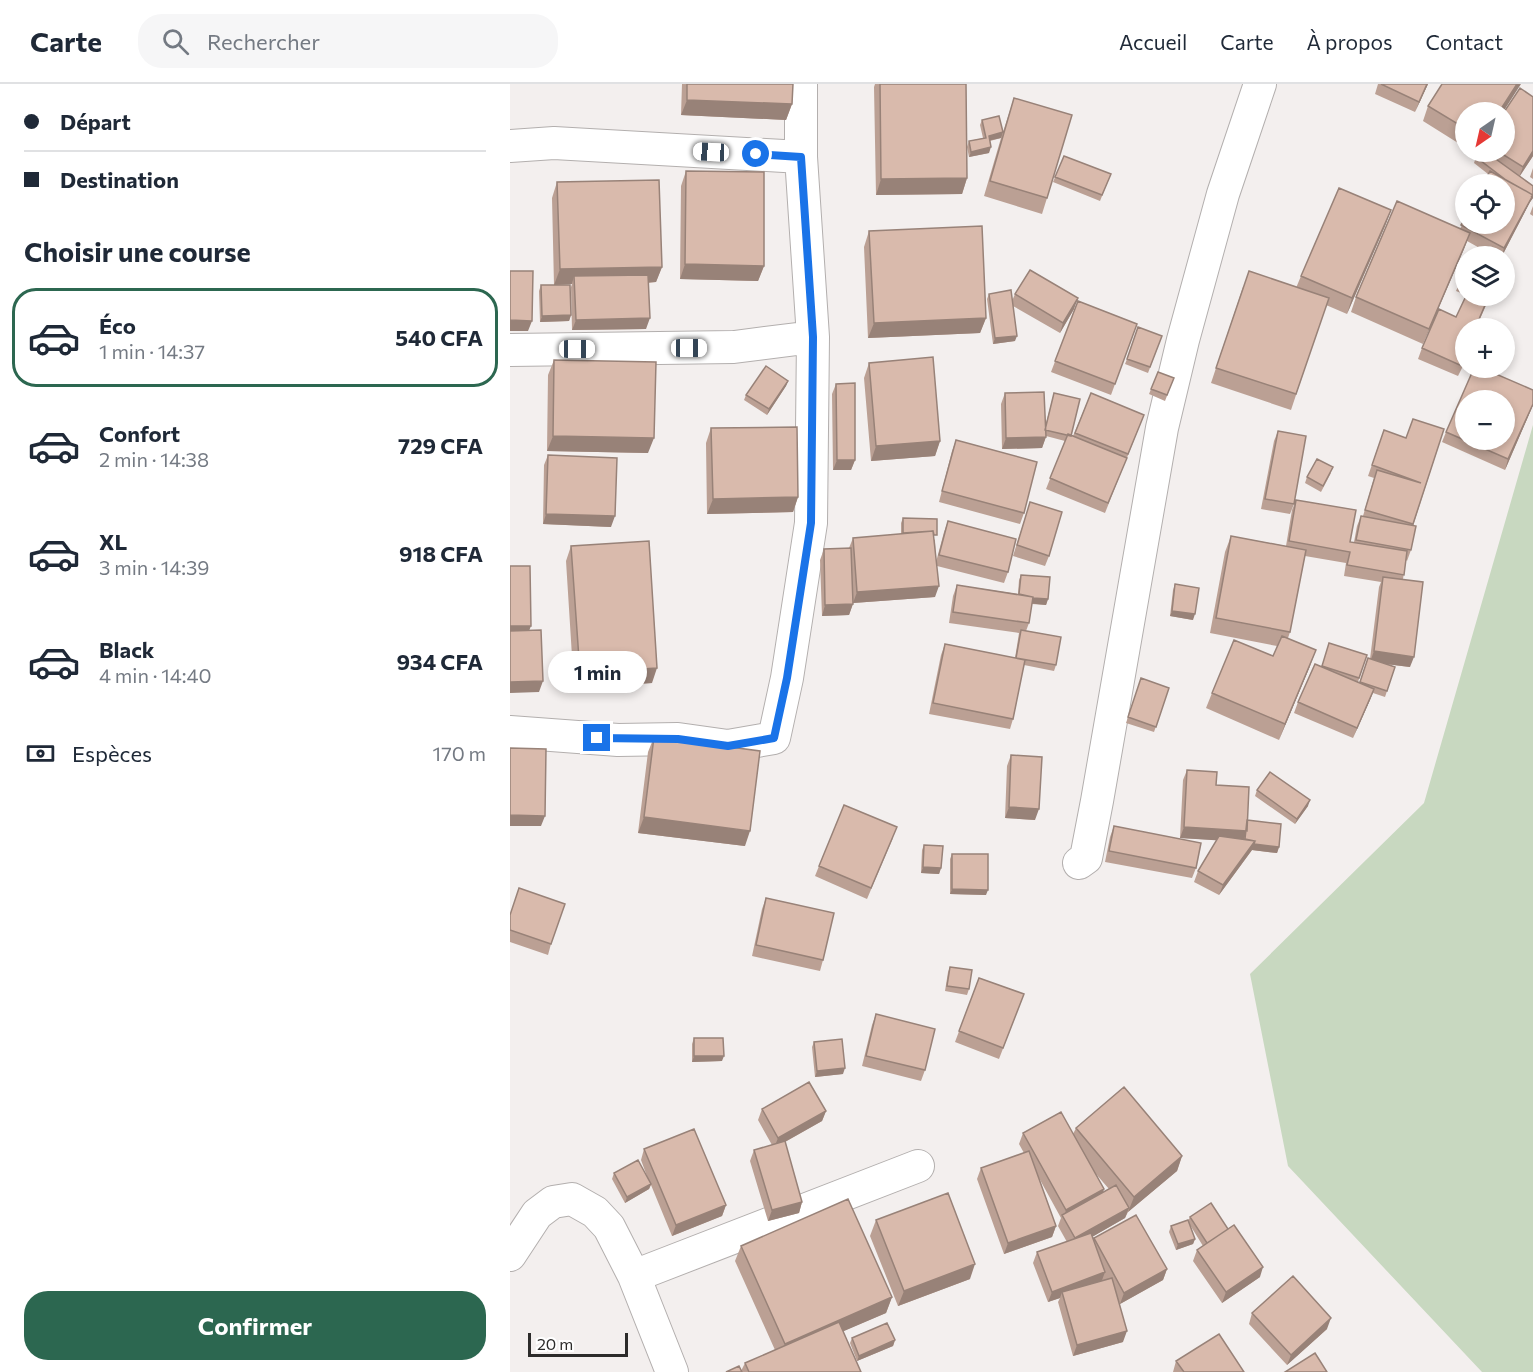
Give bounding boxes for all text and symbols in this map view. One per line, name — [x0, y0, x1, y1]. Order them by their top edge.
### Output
search box — [138, 14, 558, 68]
text: Carte — [30, 24, 102, 58]
icon: search — [159, 25, 192, 58]
text: Rechercher — [207, 28, 320, 55]
text: Accueil — [1119, 29, 1187, 54]
text: Carte — [1220, 29, 1274, 54]
text: À propos — [1307, 29, 1392, 54]
text: Contact — [1425, 29, 1503, 54]
north arrow — [1455, 102, 1515, 162]
map controls — [1455, 102, 1515, 450]
text: Départ — [60, 108, 131, 135]
route start — [742, 140, 769, 167]
car — [693, 142, 729, 162]
text: Destination — [60, 166, 179, 193]
button: locate — [1455, 174, 1515, 234]
text: Choisir une course — [24, 235, 251, 268]
button: layers — [1455, 246, 1515, 306]
icon: car — [27, 311, 81, 365]
text: Éco — [99, 312, 136, 339]
button: + — [1455, 318, 1515, 378]
text: 540 CFA — [395, 324, 483, 351]
text: 1 min · 14:37 — [99, 339, 205, 363]
car — [671, 339, 707, 357]
car — [559, 340, 595, 358]
button: − — [1455, 390, 1515, 450]
icon: car — [27, 419, 81, 473]
text: Confort — [99, 420, 180, 447]
text: 729 CFA — [398, 432, 483, 459]
text: 2 min · 14:38 — [99, 447, 209, 471]
icon: car — [27, 527, 81, 581]
text: XL — [99, 528, 127, 555]
text: 918 CFA — [399, 540, 483, 567]
text: 3 min · 14:39 — [99, 555, 210, 579]
icon: car — [27, 635, 81, 689]
text: Black — [99, 636, 154, 663]
text: 934 CFA — [396, 648, 483, 675]
callout: 1 min — [548, 651, 646, 693]
text: 1 min — [574, 660, 621, 684]
text: 4 min · 14:40 — [99, 663, 212, 687]
route end — [583, 724, 610, 751]
icon: cash — [24, 737, 57, 770]
text: Espèces — [72, 740, 152, 767]
text: 170 m — [433, 741, 486, 765]
button: Confirmer — [24, 1291, 486, 1360]
scale bar — [528, 1330, 628, 1358]
text: 20 m — [537, 1334, 573, 1353]

